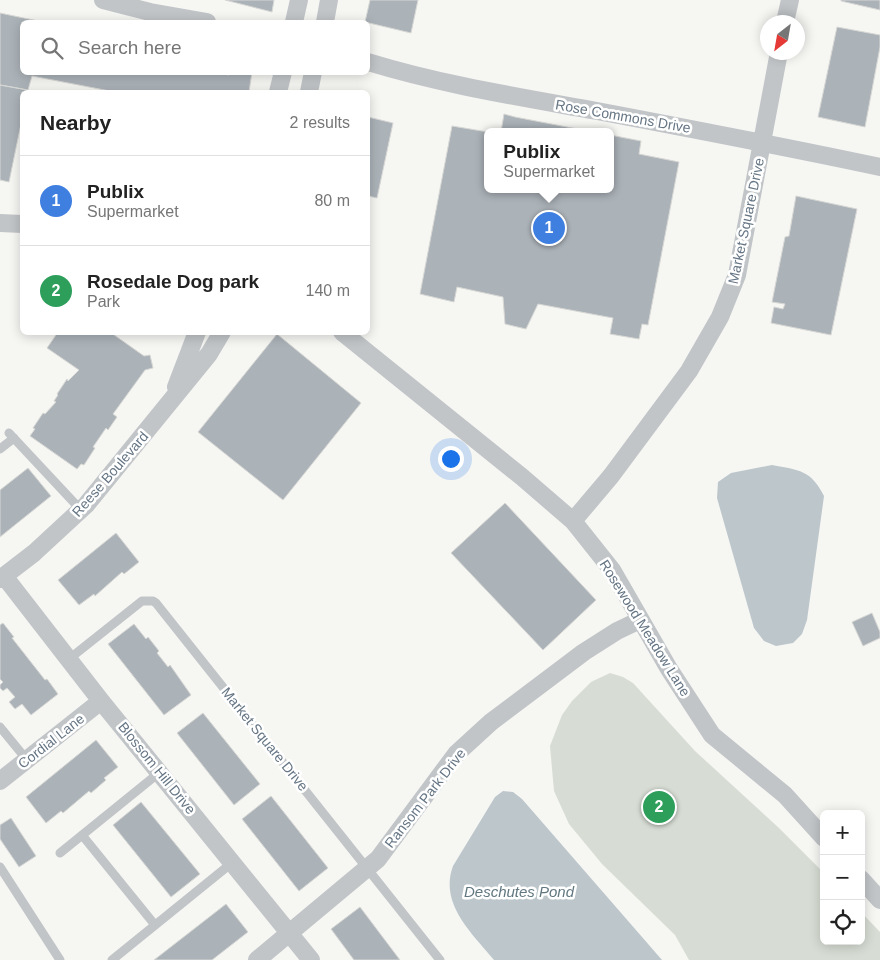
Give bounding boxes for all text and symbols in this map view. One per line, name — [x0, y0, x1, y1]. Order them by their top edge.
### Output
north arrow — [760, 15, 805, 60]
search box — [20, 20, 370, 75]
icon: search — [38, 34, 66, 62]
text: Search here — [78, 37, 182, 58]
street label: Rose Commons Drive — [554, 96, 692, 136]
text: Nearby — [40, 111, 111, 134]
text: 2 results — [290, 114, 350, 131]
popup — [484, 128, 614, 193]
text: Publix — [503, 141, 560, 162]
street label: Market Square Drive — [725, 156, 767, 285]
text: Supermarket — [503, 163, 595, 180]
text: Publix — [87, 181, 144, 202]
text: 1 — [52, 192, 60, 209]
text: 80 m — [314, 192, 350, 209]
text: Supermarket — [87, 203, 179, 220]
pin: 1 — [533, 209, 565, 247]
text: Rosedale Dog park — [87, 271, 259, 292]
text: 2 — [52, 282, 60, 299]
text: 140 m — [306, 282, 350, 299]
text: Park — [87, 293, 120, 310]
street label: Reese Boulevard — [69, 428, 151, 520]
your location — [438, 446, 464, 472]
street label: Rosewood Meadow Lane — [596, 557, 694, 699]
street label: Market Square Drive — [218, 684, 312, 794]
street label: Cordial Lane — [15, 710, 87, 772]
street label: Blossom Hill Drive — [115, 719, 199, 817]
street label: Ransom Park Drive — [381, 745, 469, 851]
pin: 2 — [643, 788, 675, 826]
map controls — [820, 810, 865, 945]
button: + — [820, 810, 865, 855]
button: − — [820, 855, 865, 900]
water label: Deschutes Pond — [464, 883, 575, 900]
button: locate — [820, 900, 865, 945]

